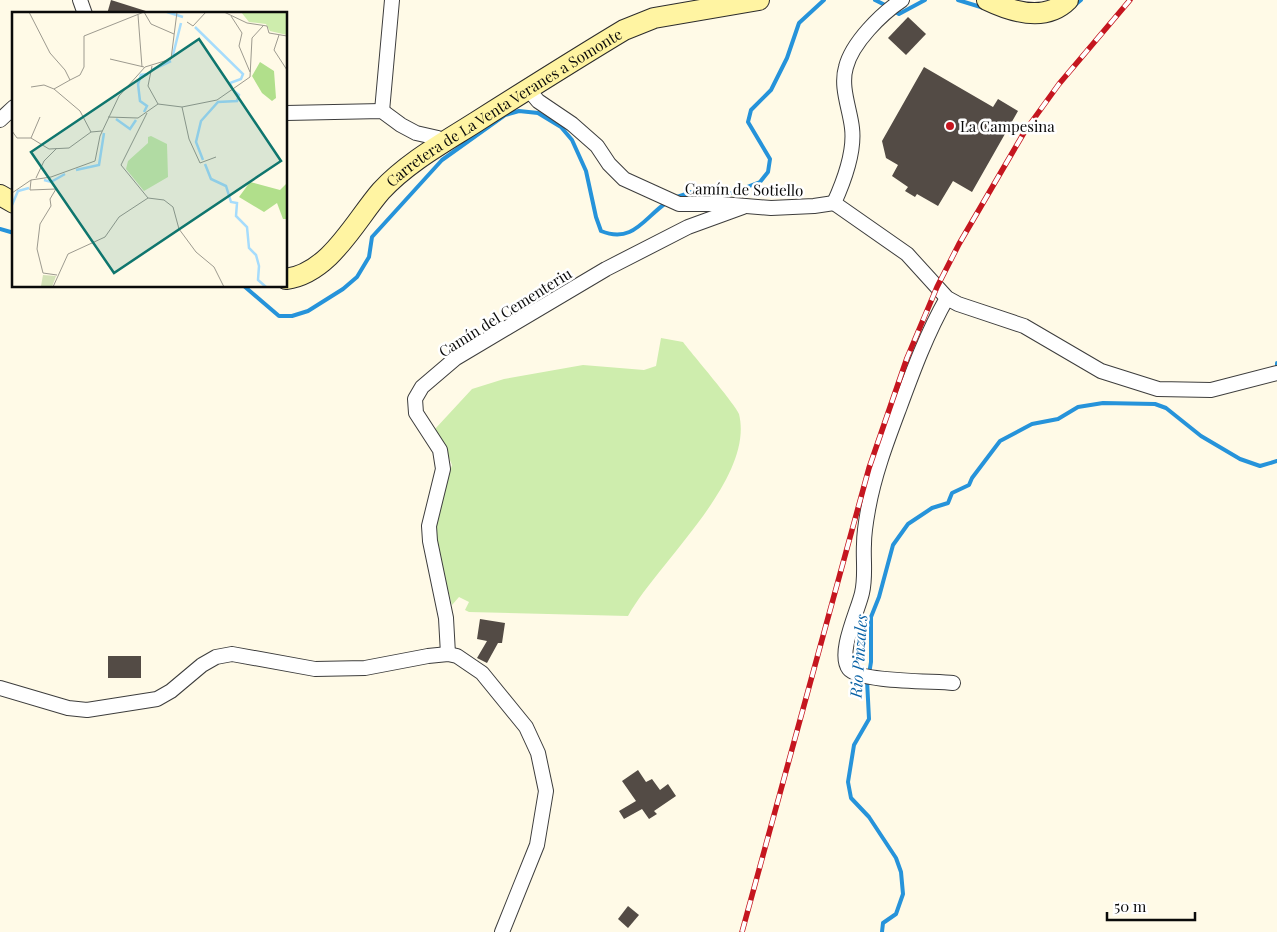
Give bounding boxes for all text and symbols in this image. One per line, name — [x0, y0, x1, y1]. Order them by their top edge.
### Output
inset map — [12, 12, 288, 288]
street label: Carretera de La Venta Veranes a Somonte — [381, 24, 626, 191]
place label: La Campesina — [960, 116, 1055, 136]
marker: La Campesina — [944, 120, 956, 132]
street label: Camín de Sotiello — [685, 178, 803, 200]
street label: Camín del Cementeriu — [435, 263, 575, 361]
water label: Rio Pinzales — [845, 614, 871, 699]
scale bar — [1107, 890, 1194, 922]
text: 50 m — [1114, 896, 1147, 916]

